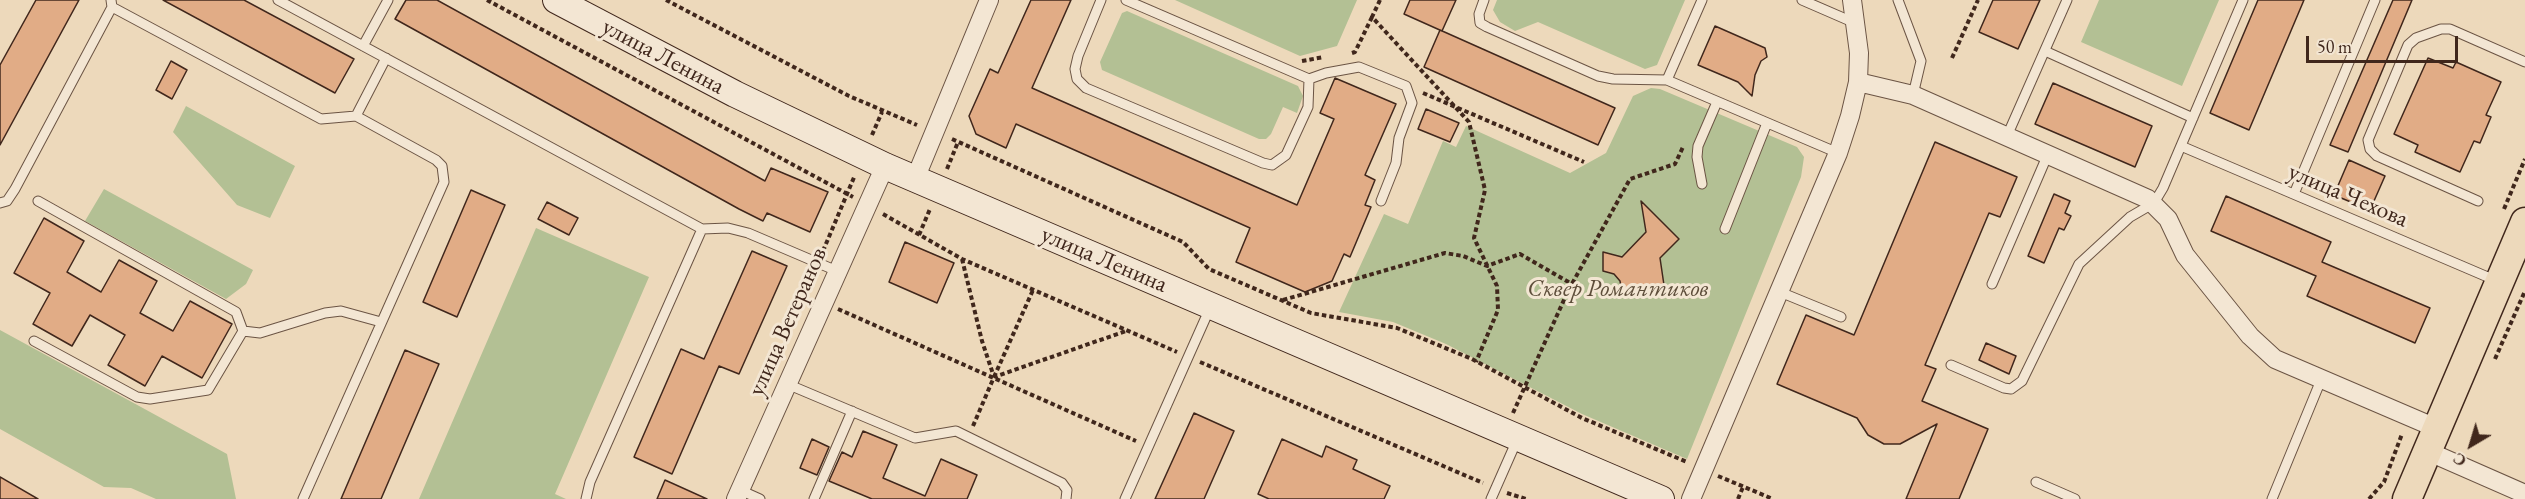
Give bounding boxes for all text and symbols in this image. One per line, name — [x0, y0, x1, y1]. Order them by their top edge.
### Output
street label: улица Ленина — [597, 13, 729, 101]
scale bar — [2309, 24, 2460, 62]
text: 50 m — [2317, 35, 2352, 58]
street label: улица Чехова — [2284, 158, 2412, 234]
street label: улица Ленина — [1036, 220, 1172, 300]
street label: улица Ветеранов — [742, 243, 834, 401]
park label: Сквер Романтиков — [1527, 275, 1709, 303]
north arrow — [2441, 415, 2501, 475]
text: С — [2449, 448, 2471, 471]

